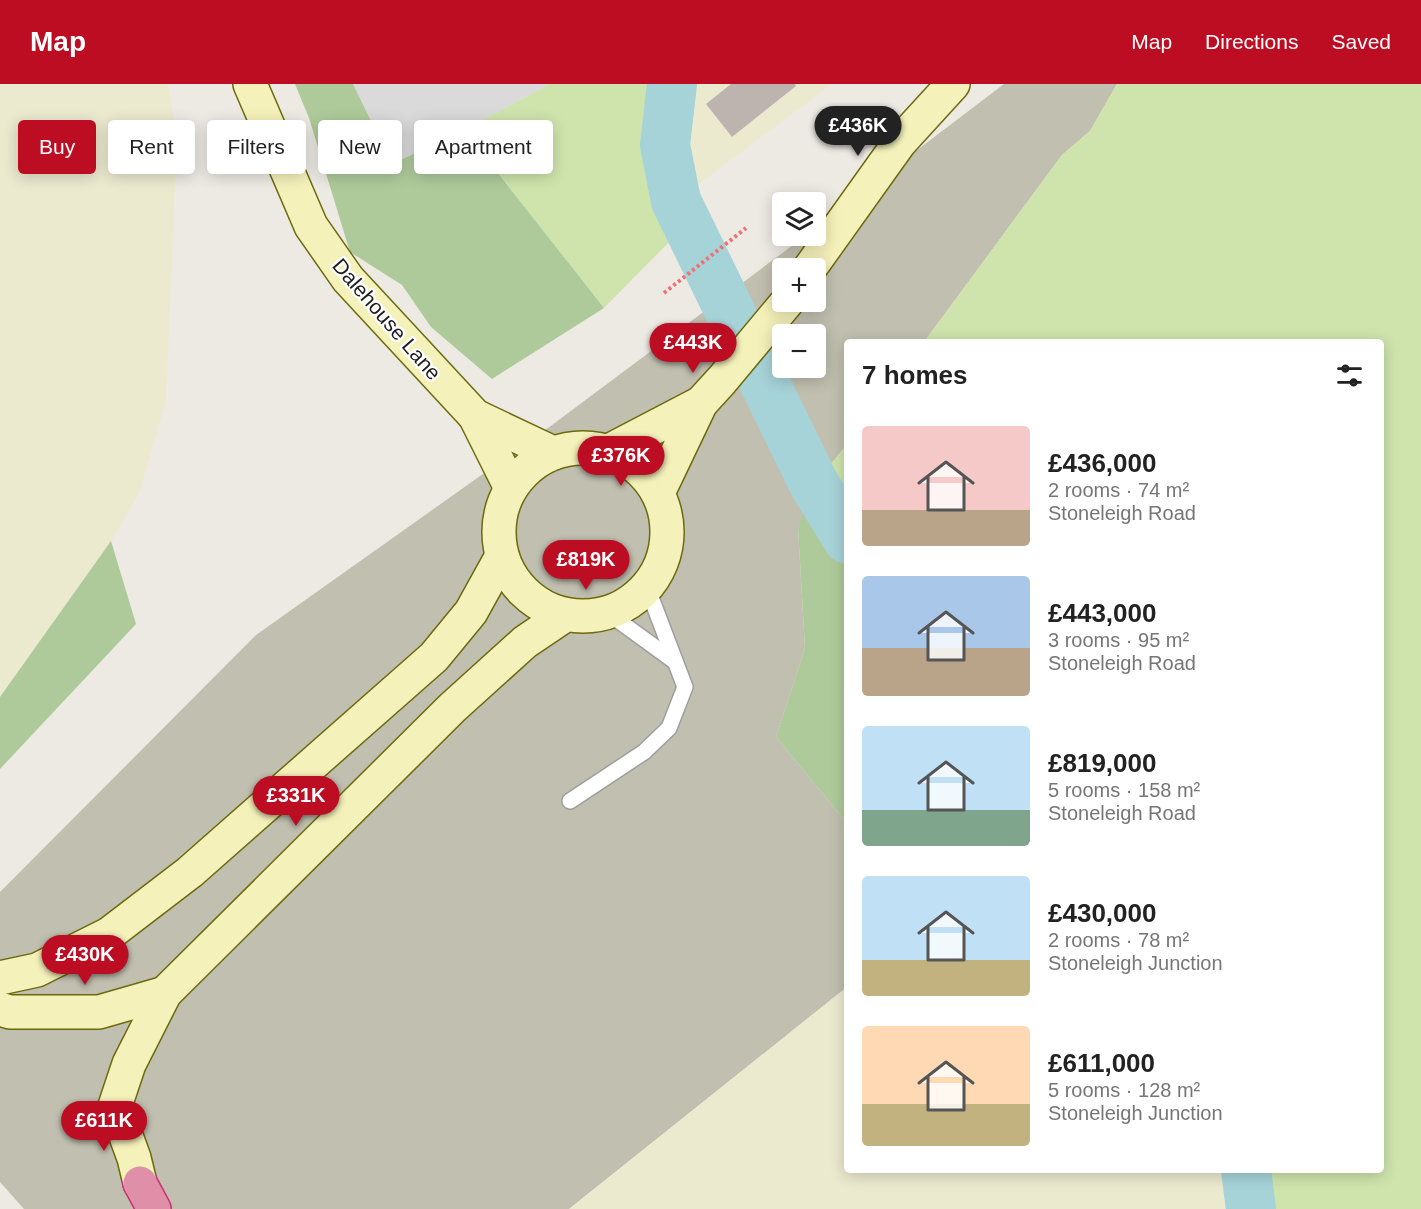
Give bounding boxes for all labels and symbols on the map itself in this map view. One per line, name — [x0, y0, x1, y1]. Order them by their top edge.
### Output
pin: £436K — [816, 106, 900, 157]
street label: Dalehouse Lane — [328, 254, 446, 384]
pin: £443K — [651, 323, 735, 374]
pin: £376K — [579, 436, 663, 487]
pin: £819K — [544, 540, 628, 591]
pin: £331K — [254, 776, 338, 827]
pin: £430K — [43, 935, 127, 986]
pin: £611K — [62, 1101, 146, 1152]

